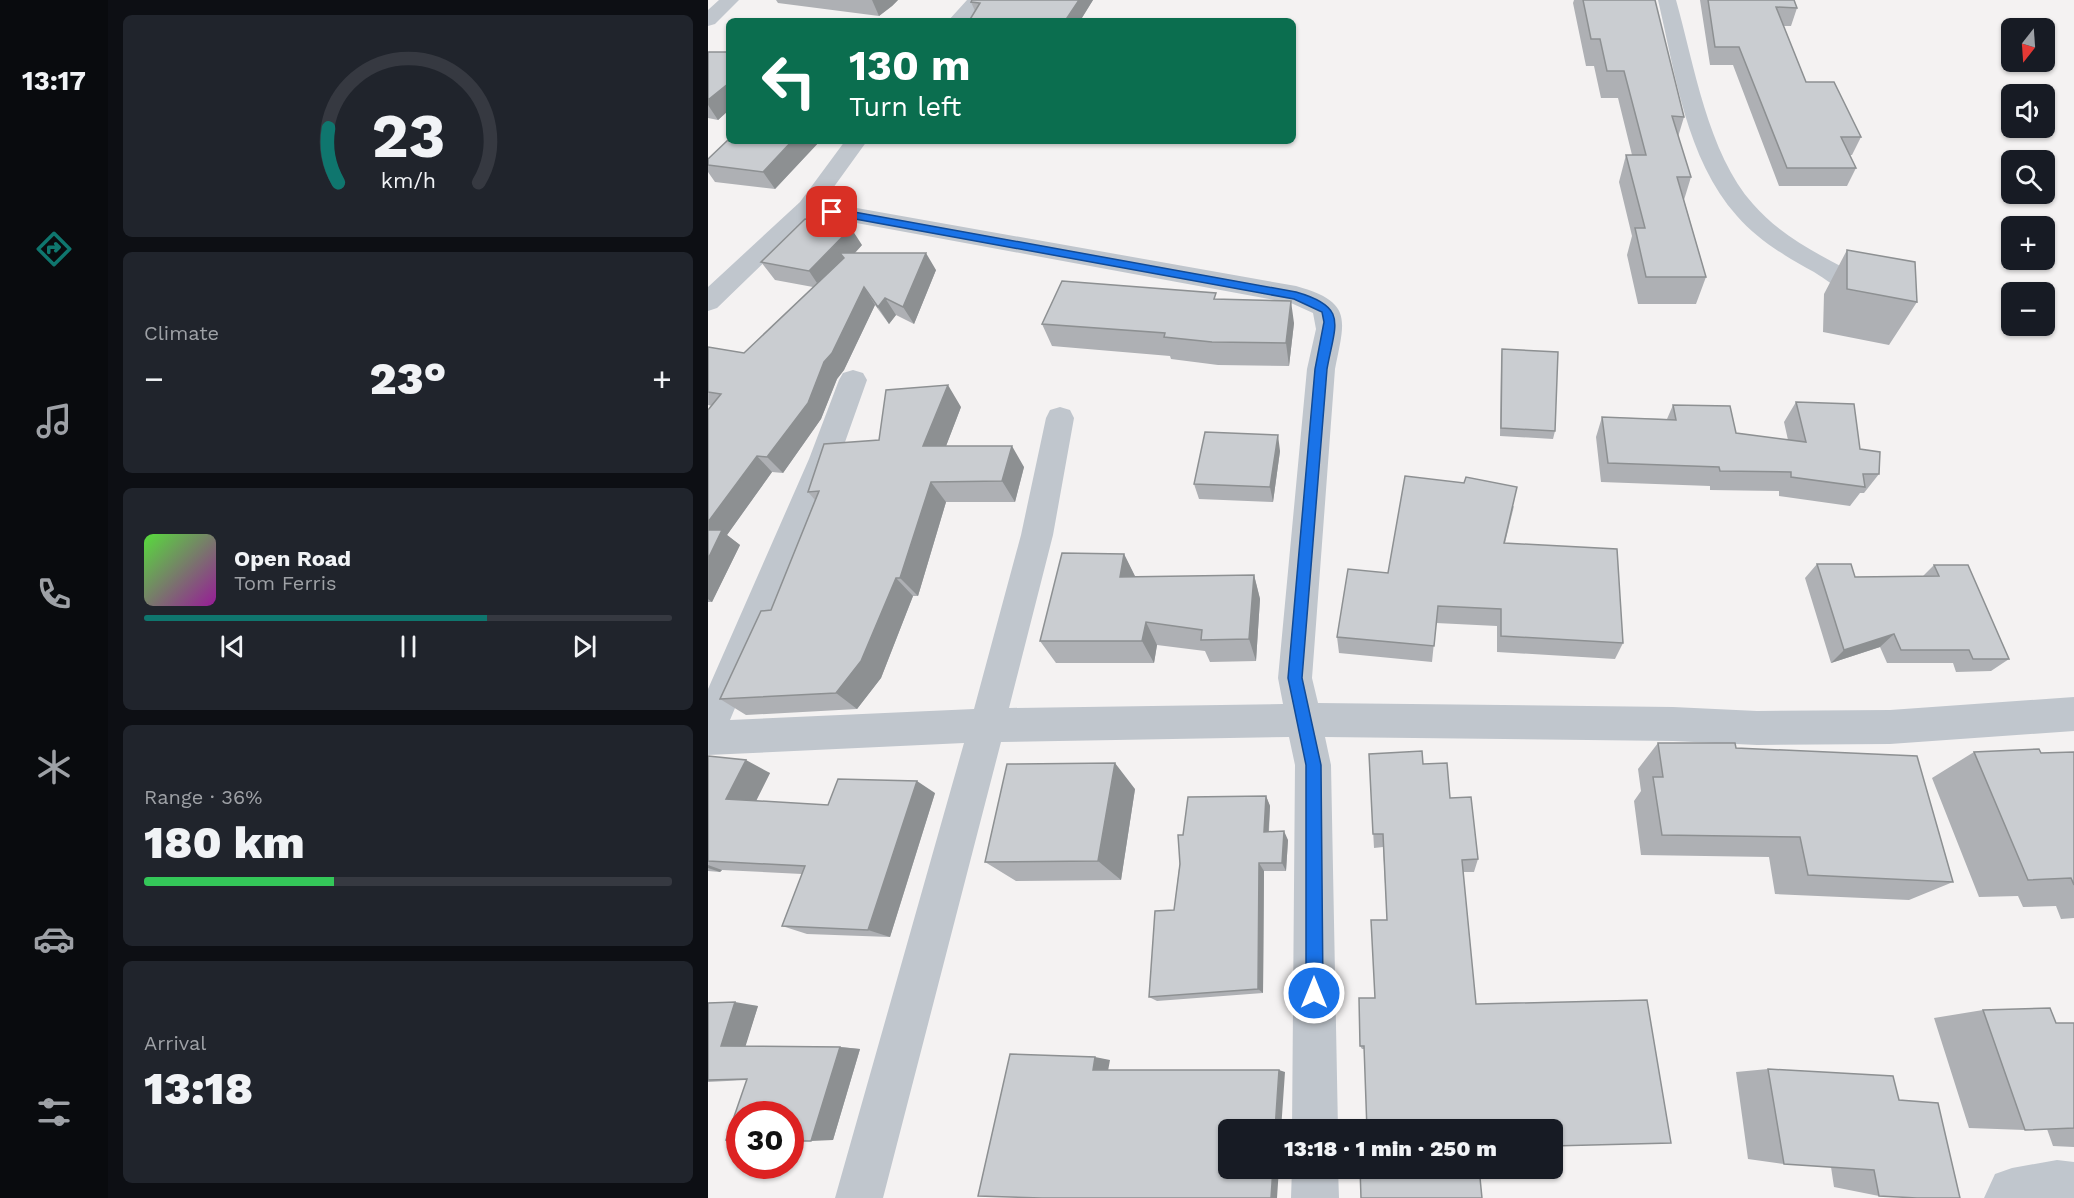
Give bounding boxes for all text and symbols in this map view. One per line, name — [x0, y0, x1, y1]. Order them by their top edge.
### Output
north arrow — [2001, 18, 2055, 72]
map controls — [2001, 18, 2055, 336]
text: 130 m — [849, 41, 971, 90]
icon: left — [750, 42, 828, 120]
text: 13:17 — [22, 65, 86, 97]
button: sound — [2001, 84, 2055, 138]
text: Turn left — [849, 91, 961, 123]
text: 23 — [371, 99, 445, 172]
button: search — [2001, 150, 2055, 204]
text: km/h — [380, 168, 436, 193]
pin — [806, 186, 857, 237]
icon: arrive — [815, 195, 848, 228]
button: + — [2001, 216, 2055, 270]
icon: directions — [33, 228, 75, 270]
button: − — [2001, 282, 2055, 336]
text: Climate — [144, 321, 219, 345]
text: 23° — [370, 352, 446, 405]
text: − — [144, 359, 164, 398]
text: + — [652, 359, 672, 398]
icon: music — [33, 400, 75, 442]
text: Open Road — [234, 546, 351, 571]
text: Tom Ferris — [234, 571, 337, 595]
icon: phone — [33, 573, 75, 615]
icon: previous — [216, 630, 249, 663]
icon: pause — [392, 630, 425, 663]
icon: next — [568, 630, 601, 663]
icon: climate — [33, 746, 75, 788]
text: Range · 36% — [144, 785, 262, 809]
text: 180 km — [144, 816, 305, 869]
icon: car — [33, 918, 75, 960]
position arrow — [1282, 961, 1346, 1025]
text: Arrival — [144, 1031, 206, 1055]
text: 13:18 — [144, 1062, 253, 1115]
icon: filters — [33, 1091, 75, 1133]
speed limit sign: 30 — [726, 1101, 804, 1179]
text: 13:18 · 1 min · 250 m — [1284, 1136, 1497, 1161]

